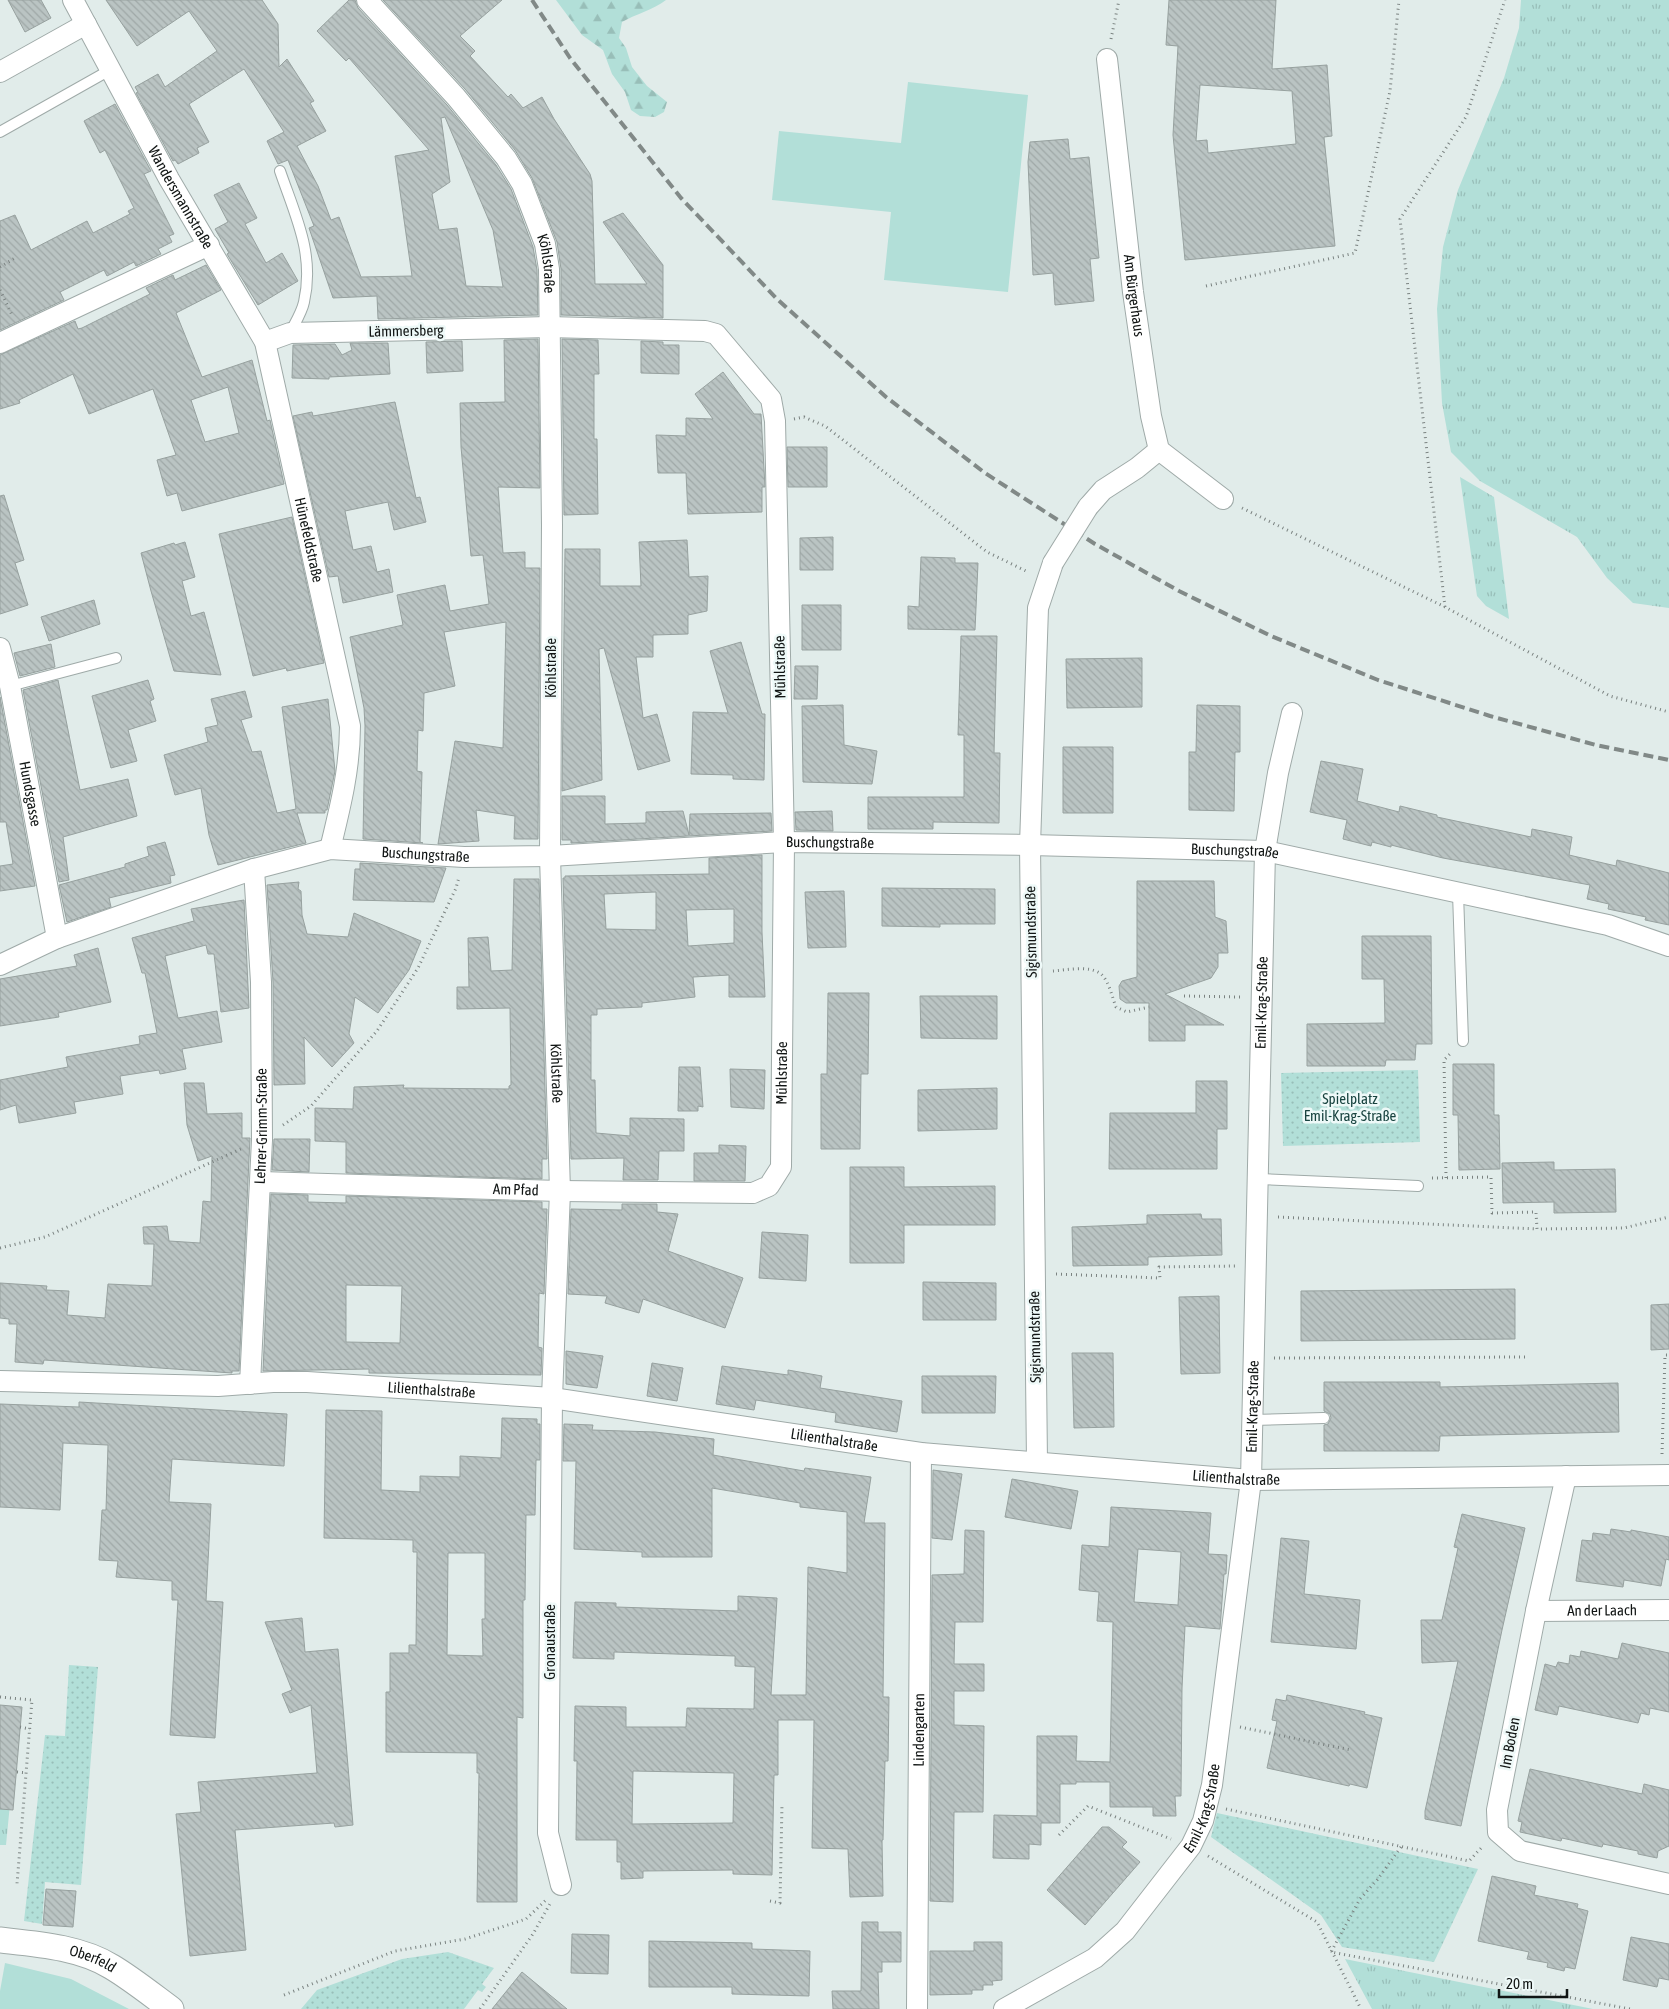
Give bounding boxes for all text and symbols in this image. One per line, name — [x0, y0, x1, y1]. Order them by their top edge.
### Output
street label: Wandersmannstraße — [145, 143, 217, 252]
street label: Köhlstraße — [534, 231, 558, 294]
street label: Am Bürgerhaus — [1121, 253, 1148, 338]
street label: Lämmersberg — [368, 321, 444, 340]
street label: Hünefeldstraße — [292, 496, 327, 584]
street label: Mühlstraße — [770, 635, 789, 699]
street label: Köhlstraße — [542, 638, 559, 698]
street label: Hundsgasse — [16, 760, 45, 828]
street label: Buschungstraße — [786, 833, 874, 851]
street label: Buschungstraße — [1191, 840, 1281, 862]
street label: Buschungstraße — [381, 843, 470, 865]
street label: Sigismundstraße — [1021, 886, 1040, 978]
street label: Emil-Krag-Straße — [1252, 956, 1271, 1049]
street label: Mühlstraße — [773, 1041, 790, 1105]
street label: Köhlstraße — [548, 1043, 566, 1104]
street label: Lehrer-Grimm-Straße — [251, 1068, 270, 1185]
park label: Spielplatz Emil-Krag-Straße — [1304, 1090, 1396, 1124]
street label: Am Pfad — [493, 1180, 539, 1198]
street label: Sigismundstraße — [1025, 1291, 1044, 1383]
street label: Emil-Krag-Straße — [1243, 1360, 1262, 1453]
street label: Lilienthalstraße — [387, 1378, 476, 1401]
street label: Lilienthalstraße — [789, 1425, 879, 1454]
street label: Lilienthalstraße — [1192, 1466, 1280, 1488]
street label: An der Laach — [1567, 1601, 1637, 1619]
street label: Gronaustraße — [541, 1604, 558, 1680]
street label: Lindengarten — [910, 1693, 927, 1767]
street label: Im Boden — [1496, 1716, 1523, 1770]
street label: Emil-Krag-Straße — [1180, 1763, 1223, 1856]
street label: Oberfeld — [68, 1941, 120, 1976]
scale bar — [1499, 1966, 1566, 1998]
text: 20 m — [1506, 1975, 1533, 1992]

